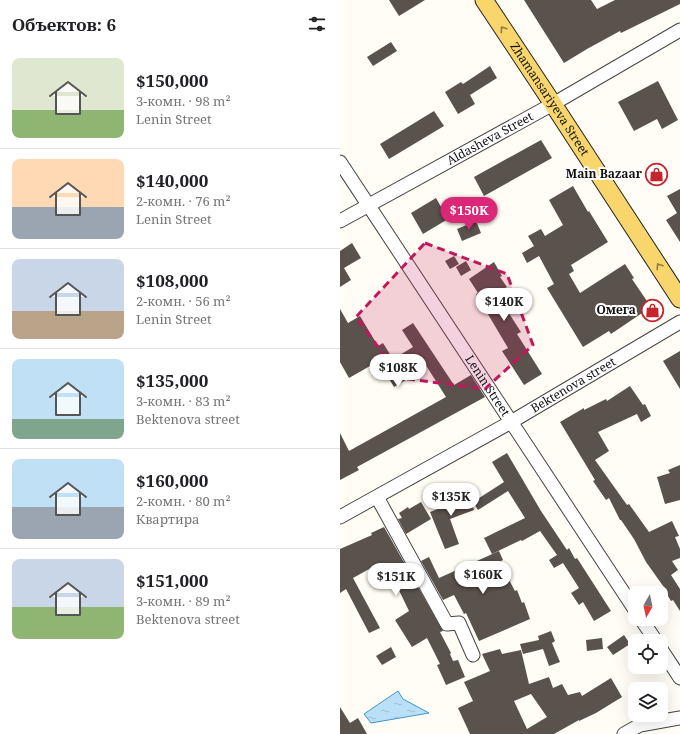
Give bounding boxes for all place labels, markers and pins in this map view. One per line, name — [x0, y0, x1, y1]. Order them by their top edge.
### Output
shop icon: Main Bazaar — [644, 161, 670, 187]
place label: Main Bazaar — [566, 165, 643, 182]
pin: $150K — [441, 197, 497, 231]
pin: $140K — [476, 288, 532, 322]
shop icon: Омега — [639, 297, 665, 323]
place label: Омега — [597, 301, 636, 318]
pin: $108K — [370, 354, 426, 388]
pin: $135K — [423, 483, 479, 517]
pin: $160K — [455, 561, 511, 595]
pin: $151K — [368, 563, 424, 597]

